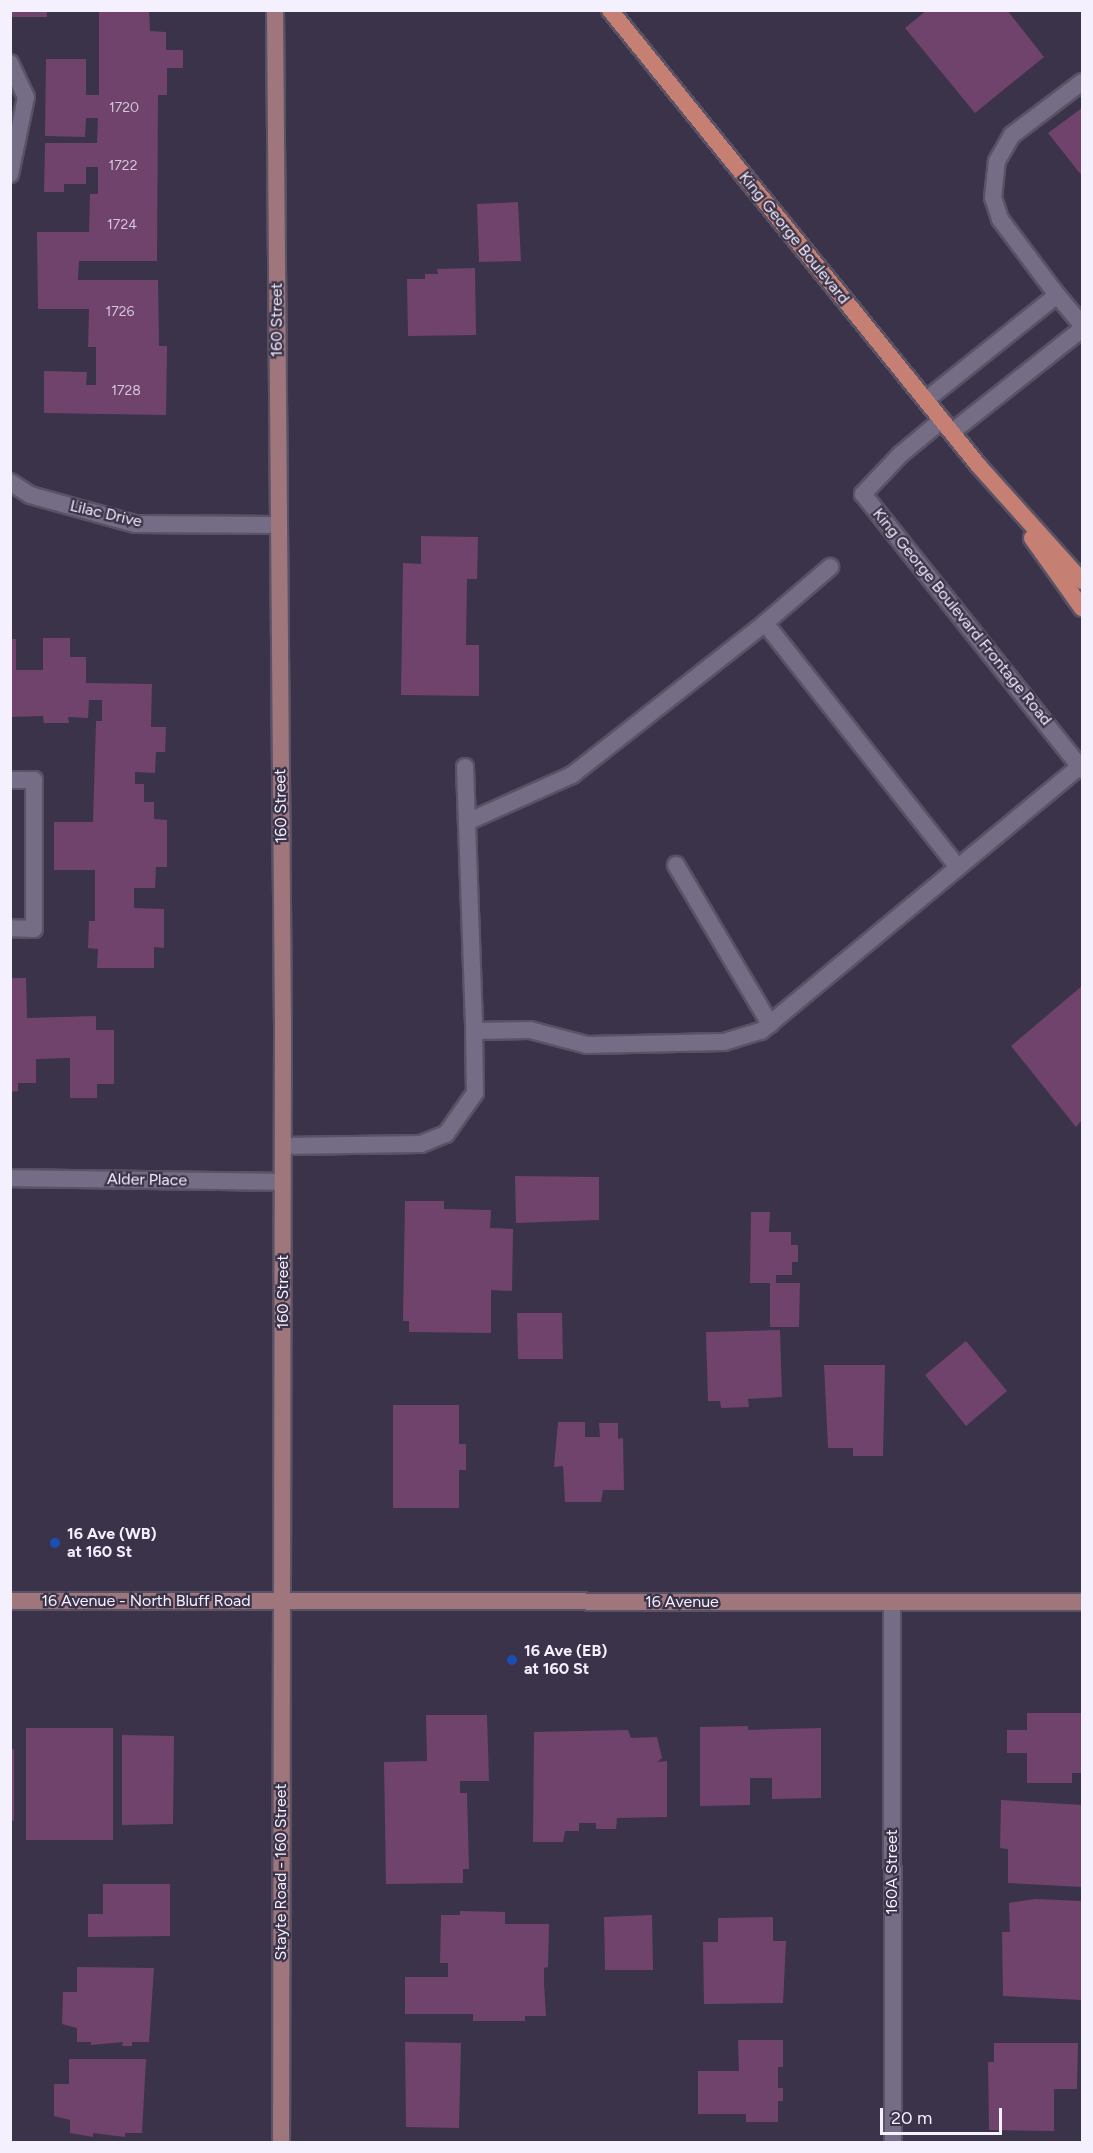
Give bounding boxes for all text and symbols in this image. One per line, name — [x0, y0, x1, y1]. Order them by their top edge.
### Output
house number: 1720 — [109, 100, 139, 116]
house number: 1722 — [109, 158, 137, 174]
street label: King George Boulevard — [735, 168, 853, 308]
house number: 1724 — [107, 217, 137, 233]
street label: 160 Street — [267, 283, 287, 357]
house number: 1726 — [105, 304, 135, 320]
house number: 1728 — [111, 383, 141, 399]
street label: Lilac Drive — [68, 496, 144, 532]
street label: King George Boulevard Frontage Road — [868, 505, 1056, 729]
street label: 160 Street — [271, 769, 291, 843]
street label: Alder Place — [107, 1170, 187, 1190]
street label: 160 Street — [273, 1255, 293, 1329]
place label: 16 Ave (WB) at 160 St — [67, 1524, 157, 1562]
marker: 16 Ave (WB) at 160 St — [48, 1536, 62, 1550]
street label: 16 Avenue - North Bluff Road — [41, 1591, 251, 1611]
street label: 16 Avenue — [645, 1592, 719, 1612]
place label: 16 Ave (EB) at 160 St — [524, 1641, 607, 1679]
marker: 16 Ave (EB) at 160 St — [505, 1653, 519, 1667]
street label: Stayte Road - 160 Street — [271, 1783, 291, 1961]
street label: 160A Street — [882, 1829, 902, 1915]
scale bar — [883, 2096, 1004, 2134]
text: 20 m — [891, 2107, 932, 2129]

